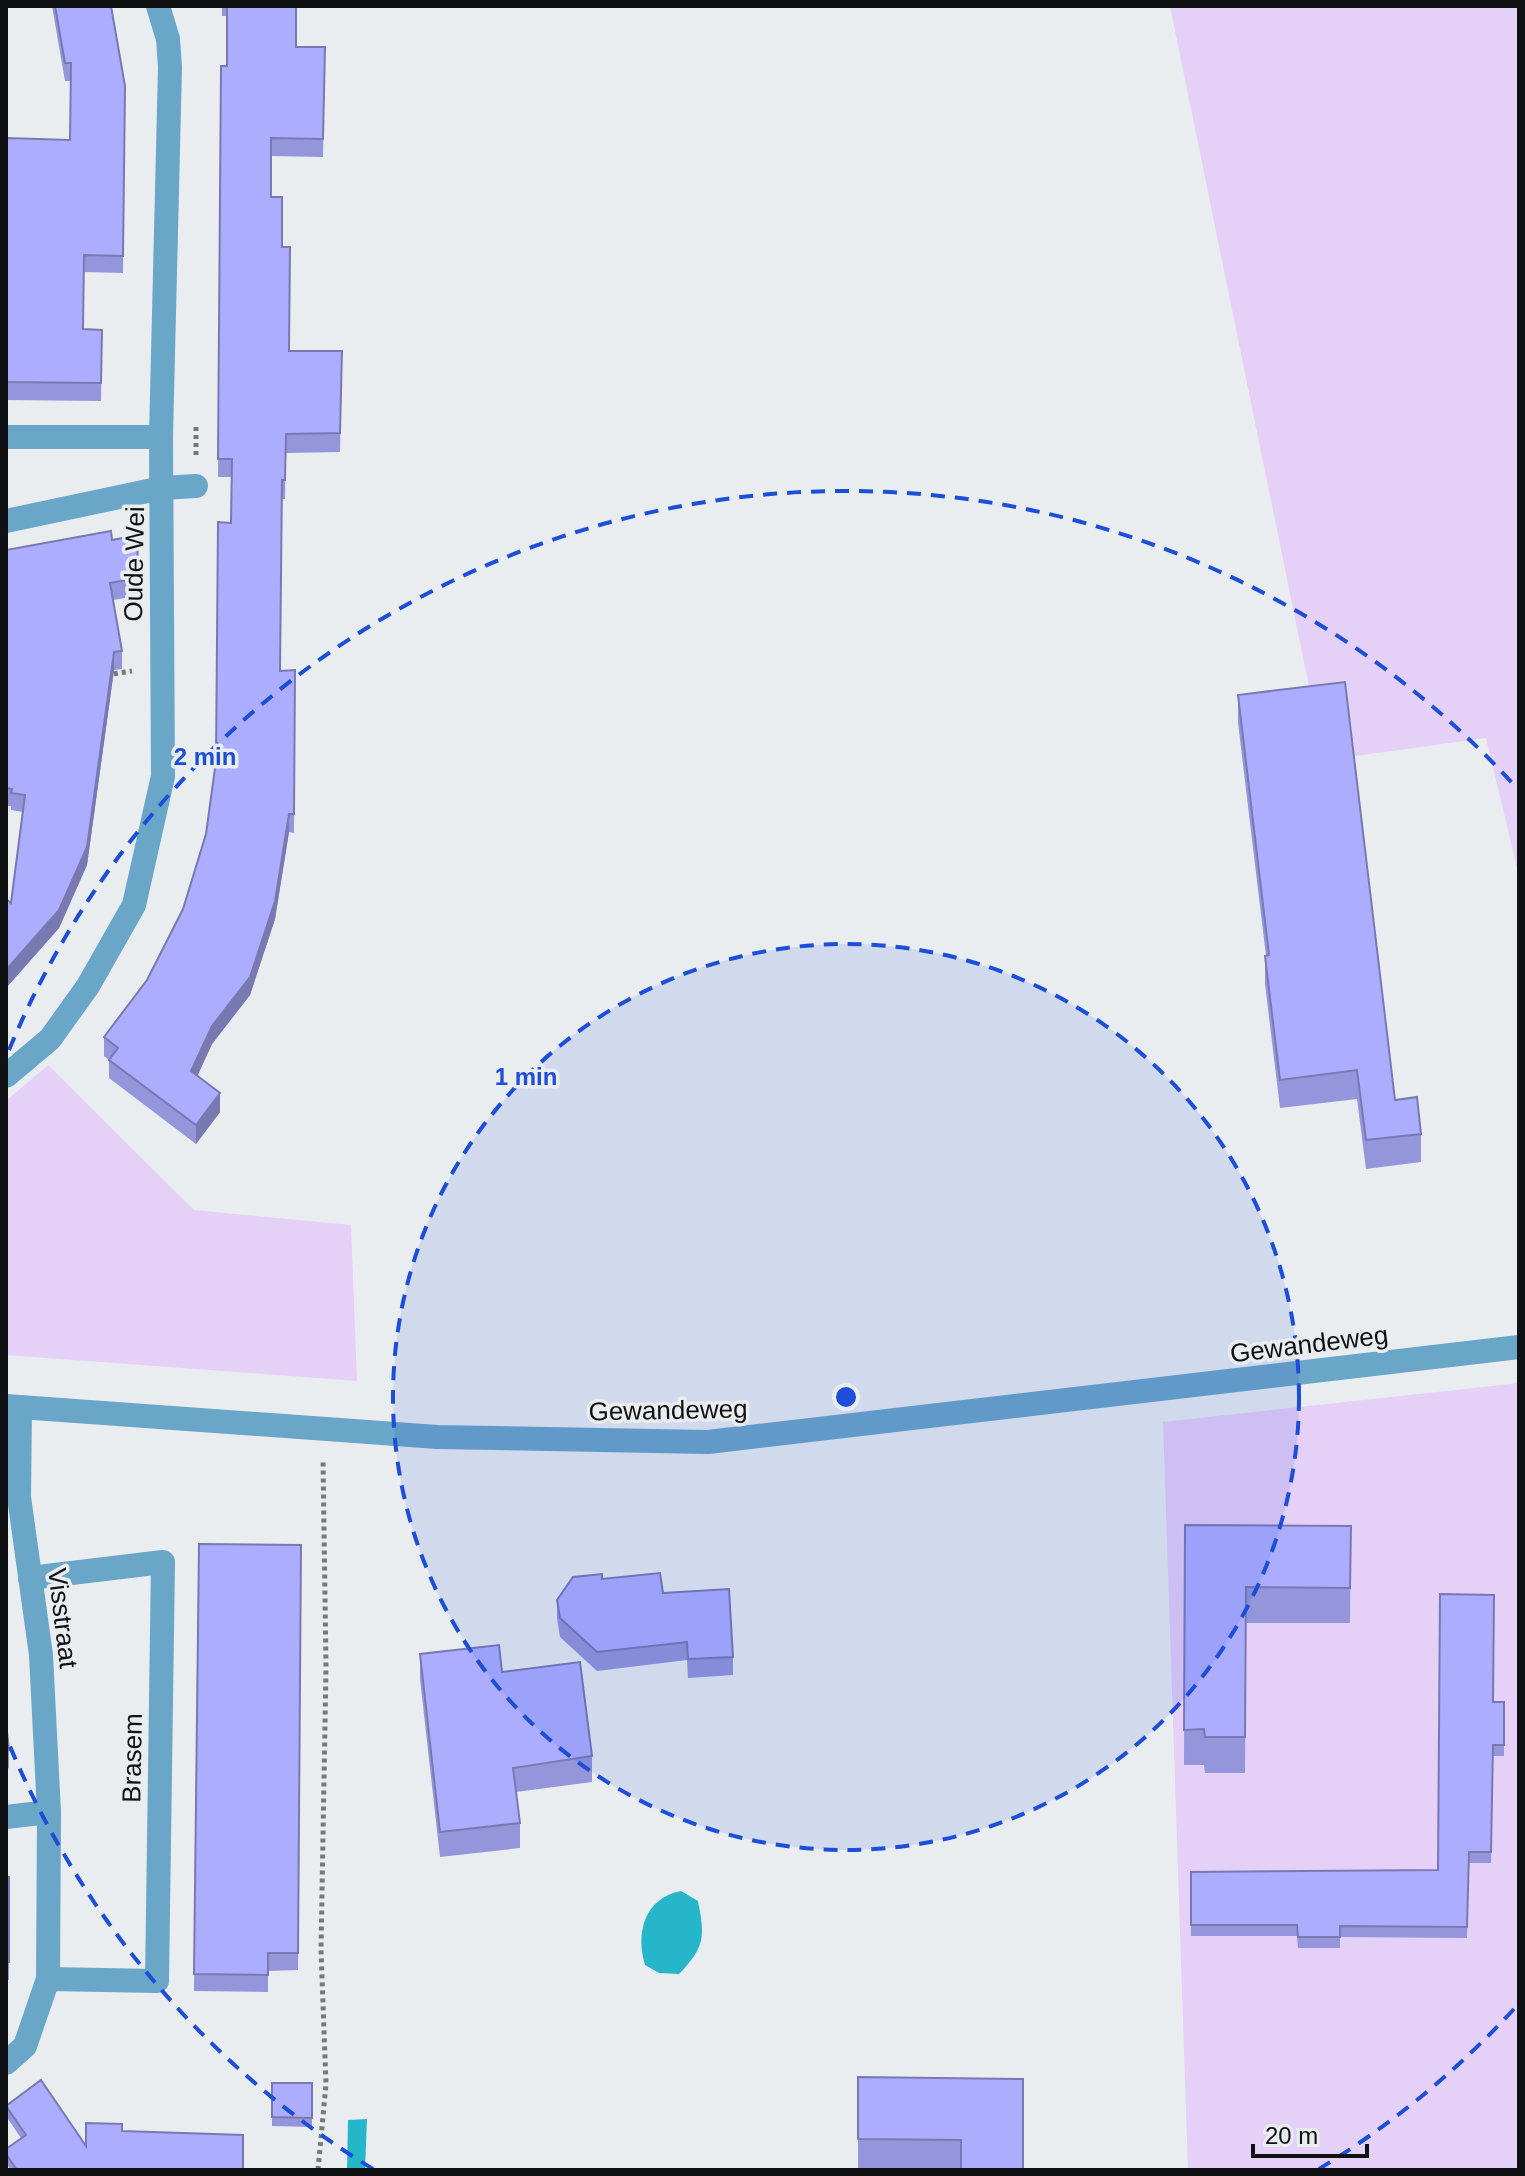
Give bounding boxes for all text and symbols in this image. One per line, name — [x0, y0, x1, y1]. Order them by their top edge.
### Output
street label: Oude Wei — [118, 506, 150, 622]
text: 2 min — [174, 743, 236, 770]
text: 1 min — [495, 1063, 557, 1090]
street label: Gewandeweg — [1228, 1319, 1390, 1369]
centre of rings — [832, 1383, 860, 1411]
street label: Gewandeweg — [588, 1394, 748, 1426]
street label: Visstraat — [42, 1566, 84, 1671]
street label: Brasem — [116, 1713, 148, 1803]
scale bar — [1253, 2108, 1367, 2158]
text: 20 m — [1265, 2122, 1318, 2149]

